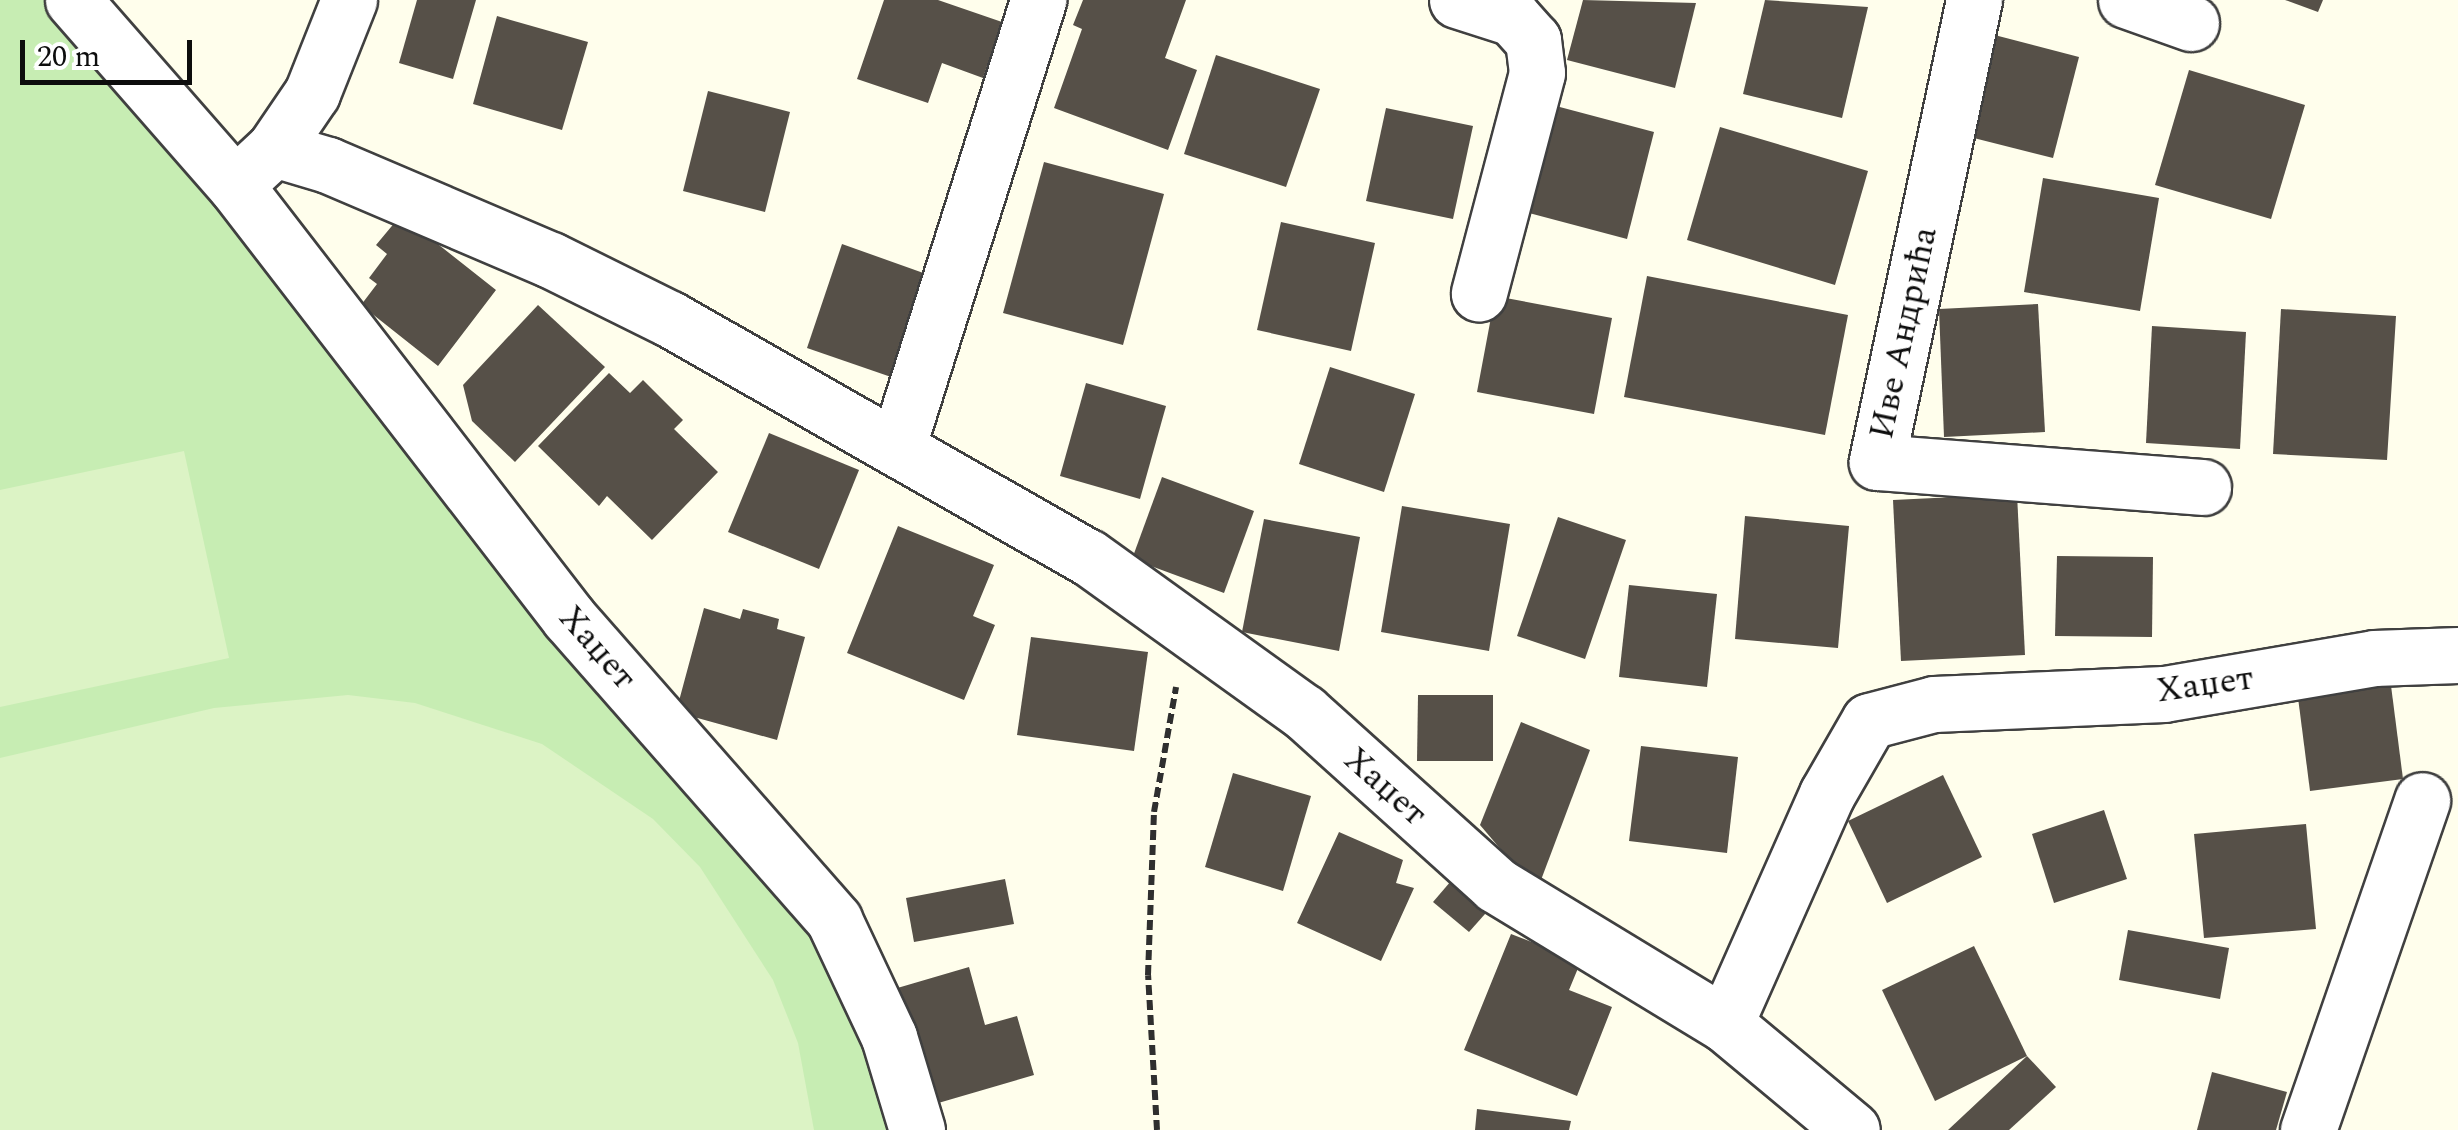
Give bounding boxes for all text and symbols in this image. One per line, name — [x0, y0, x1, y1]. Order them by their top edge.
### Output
scale bar — [25, 20, 198, 82]
text: 20 m — [37, 34, 100, 80]
street label: Иве Андрића — [1861, 223, 1947, 443]
street label: Хаџет — [549, 597, 645, 699]
street label: Хаџет — [2154, 657, 2256, 713]
street label: Хаџет — [1335, 739, 1435, 835]

